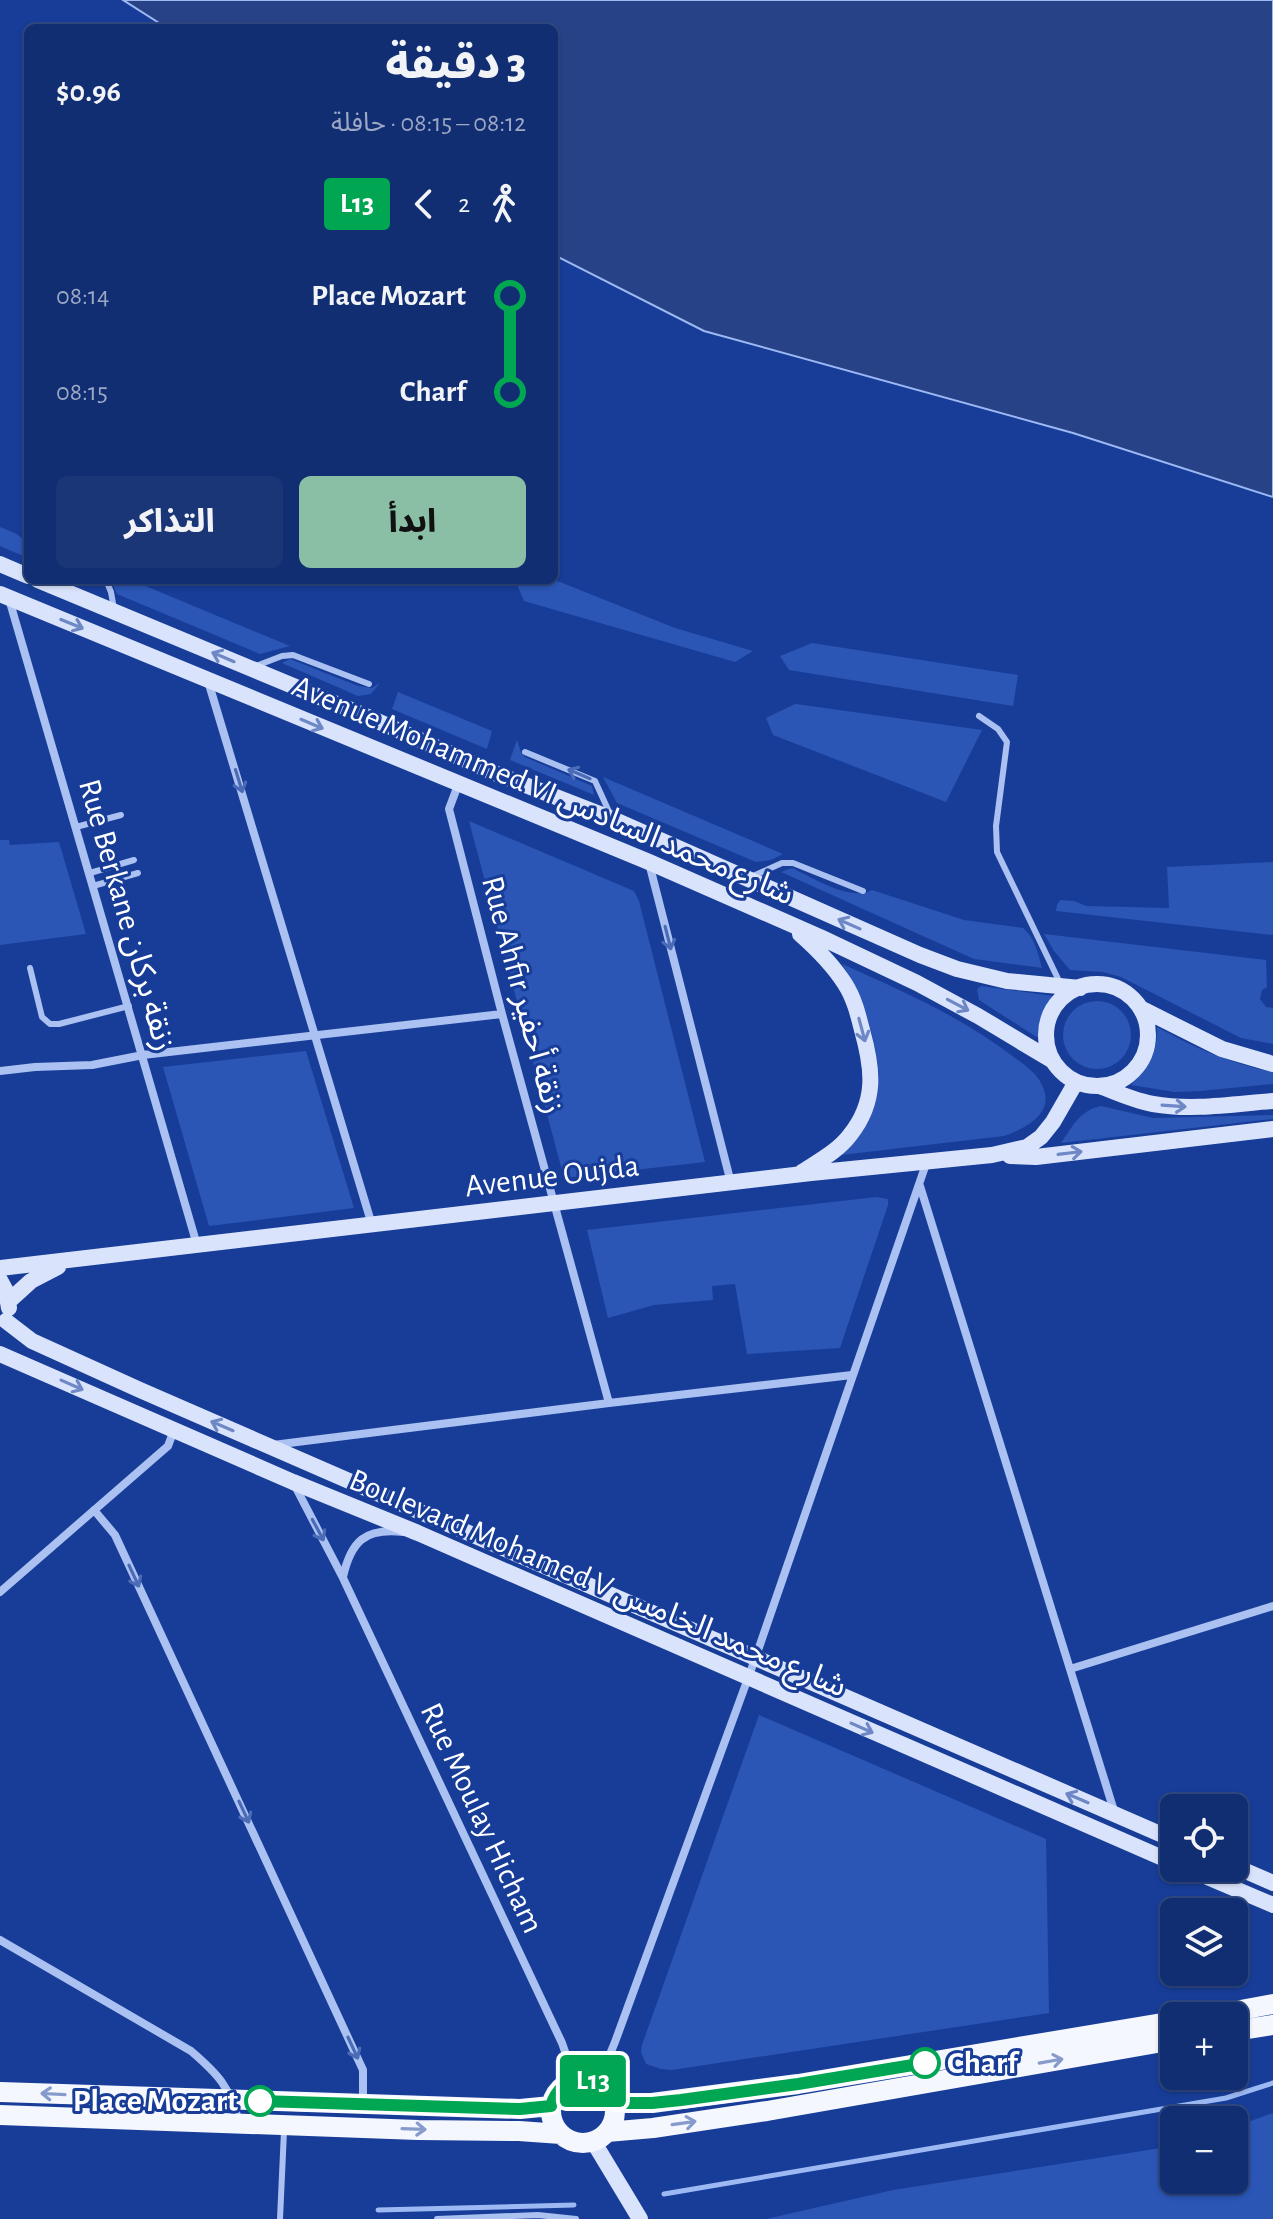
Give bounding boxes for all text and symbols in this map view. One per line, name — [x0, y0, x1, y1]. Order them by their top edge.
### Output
text: 3 دقيقة — [385, 43, 526, 87]
text: $0.96 — [56, 77, 121, 107]
text: 08:12 – 08:15 · حافلة — [331, 110, 526, 136]
icon: back — [402, 182, 446, 226]
icon: walk — [482, 182, 526, 226]
text: L13 — [340, 190, 374, 218]
text: 2 — [458, 191, 470, 217]
text: Place Mozart — [311, 281, 466, 311]
text: 08:14 — [56, 283, 109, 309]
text: Charf — [400, 377, 466, 407]
text: 08:15 — [56, 379, 108, 405]
button: التذاكر — [56, 476, 283, 568]
button: ابدأ — [299, 476, 526, 568]
one-way arrow — [59, 618, 84, 632]
one-way arrow — [211, 649, 236, 664]
street label: Avenue Mohammed VI شارع محمد السادس — [285, 669, 798, 917]
one-way arrow — [299, 717, 324, 732]
one-way arrow — [567, 766, 592, 781]
one-way arrow — [232, 768, 247, 794]
street label: Rue Berkane زنقة بركان — [71, 776, 181, 1055]
street label: Rue Ahfir زنقة أحفير — [474, 872, 574, 1118]
one-way arrow — [837, 915, 862, 930]
one-way arrow — [662, 924, 677, 950]
one-way arrow — [945, 998, 969, 1013]
one-way arrow — [856, 1016, 871, 1042]
one-way arrow — [1161, 1099, 1187, 1114]
one-way arrow — [1057, 1145, 1082, 1160]
street label: Avenue Oujda — [463, 1149, 641, 1203]
one-way arrow — [59, 1378, 83, 1393]
one-way arrow — [210, 1418, 234, 1433]
street label: Boulevard Mohamed V شارع محمد الخامس — [342, 1463, 851, 1709]
one-way arrow — [310, 1517, 326, 1541]
one-way arrow — [128, 1564, 143, 1588]
street label: Rue Moulay Hicham — [415, 1698, 549, 1938]
one-way arrow — [849, 1721, 874, 1736]
one-way arrow — [1065, 1790, 1090, 1805]
map controls — [1160, 1794, 1248, 2194]
button: locate — [1160, 1794, 1248, 1882]
one-way arrow — [237, 1800, 252, 1824]
button: layers — [1160, 1898, 1248, 1986]
button: + — [1160, 2002, 1248, 2090]
one-way arrow — [346, 2036, 361, 2060]
place label: Charf — [947, 2047, 1020, 2079]
marker: Charf — [910, 2048, 940, 2078]
one-way arrow — [1038, 2052, 1063, 2067]
line badge: L13 — [547, 2055, 639, 2107]
text: L13 — [576, 2067, 610, 2095]
place label: Place Mozart — [73, 2085, 238, 2117]
one-way arrow — [40, 2086, 67, 2101]
marker: Place Mozart — [245, 2086, 275, 2116]
button: − — [1160, 2106, 1248, 2194]
one-way arrow — [671, 2115, 696, 2130]
one-way arrow — [400, 2122, 427, 2137]

